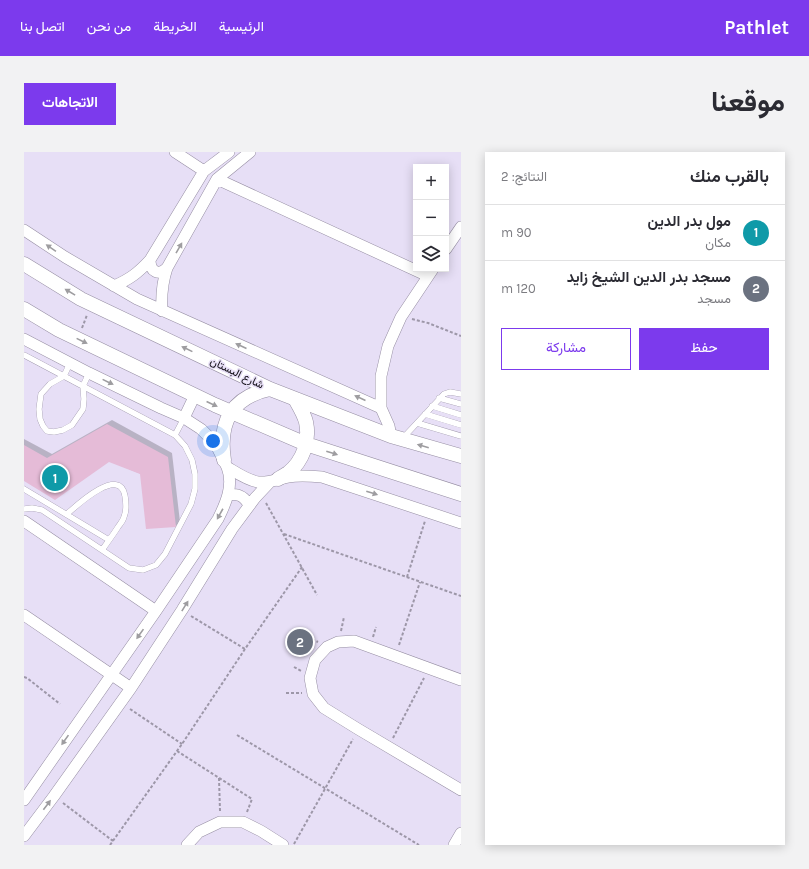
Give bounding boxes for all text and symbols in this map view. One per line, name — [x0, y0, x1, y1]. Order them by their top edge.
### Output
text: Pathlet — [724, 17, 789, 39]
text: اتصل بنا — [20, 18, 65, 35]
text: من نحن — [87, 18, 131, 35]
text: الخريطة — [153, 18, 197, 35]
text: الرئيسية — [219, 18, 264, 35]
button: الاتجاهات — [24, 83, 116, 125]
text: موقعنا — [711, 85, 785, 118]
map controls — [413, 164, 449, 272]
button: + — [413, 164, 449, 200]
text: بالقرب منك — [690, 166, 769, 186]
text: النتائج: 2 — [501, 169, 547, 184]
button: − — [413, 200, 449, 236]
text: مول بدر الدين — [648, 212, 731, 230]
text: 90 m — [501, 225, 532, 240]
text: 1 — [754, 225, 758, 240]
text: مكان — [705, 235, 731, 250]
button: layers — [413, 236, 449, 272]
one-way arrow — [175, 242, 182, 254]
one-way arrow — [46, 244, 57, 252]
text: مسجد بدر الدين الشيخ زايد — [567, 268, 731, 286]
text: 120 m — [501, 281, 536, 296]
text: 2 — [752, 281, 760, 296]
one-way arrow — [65, 288, 75, 296]
text: مسجد — [697, 291, 731, 306]
button: مشاركة — [501, 328, 631, 370]
button: حفظ — [639, 328, 769, 370]
one-way arrow — [77, 338, 88, 344]
one-way arrow — [236, 343, 247, 349]
one-way arrow — [181, 346, 192, 352]
street label: شارع البستان — [208, 354, 266, 393]
one-way arrow — [103, 379, 114, 386]
one-way arrow — [354, 395, 366, 401]
one-way arrow — [207, 401, 219, 407]
your location — [203, 431, 223, 451]
one-way arrow — [417, 443, 429, 449]
one-way arrow — [327, 450, 339, 456]
pin: 1 — [42, 463, 68, 493]
one-way arrow — [366, 491, 378, 497]
one-way arrow — [217, 508, 223, 520]
one-way arrow — [181, 600, 188, 612]
pin: 2 — [287, 627, 313, 657]
one-way arrow — [136, 629, 144, 639]
one-way arrow — [61, 735, 69, 746]
one-way arrow — [43, 800, 51, 810]

